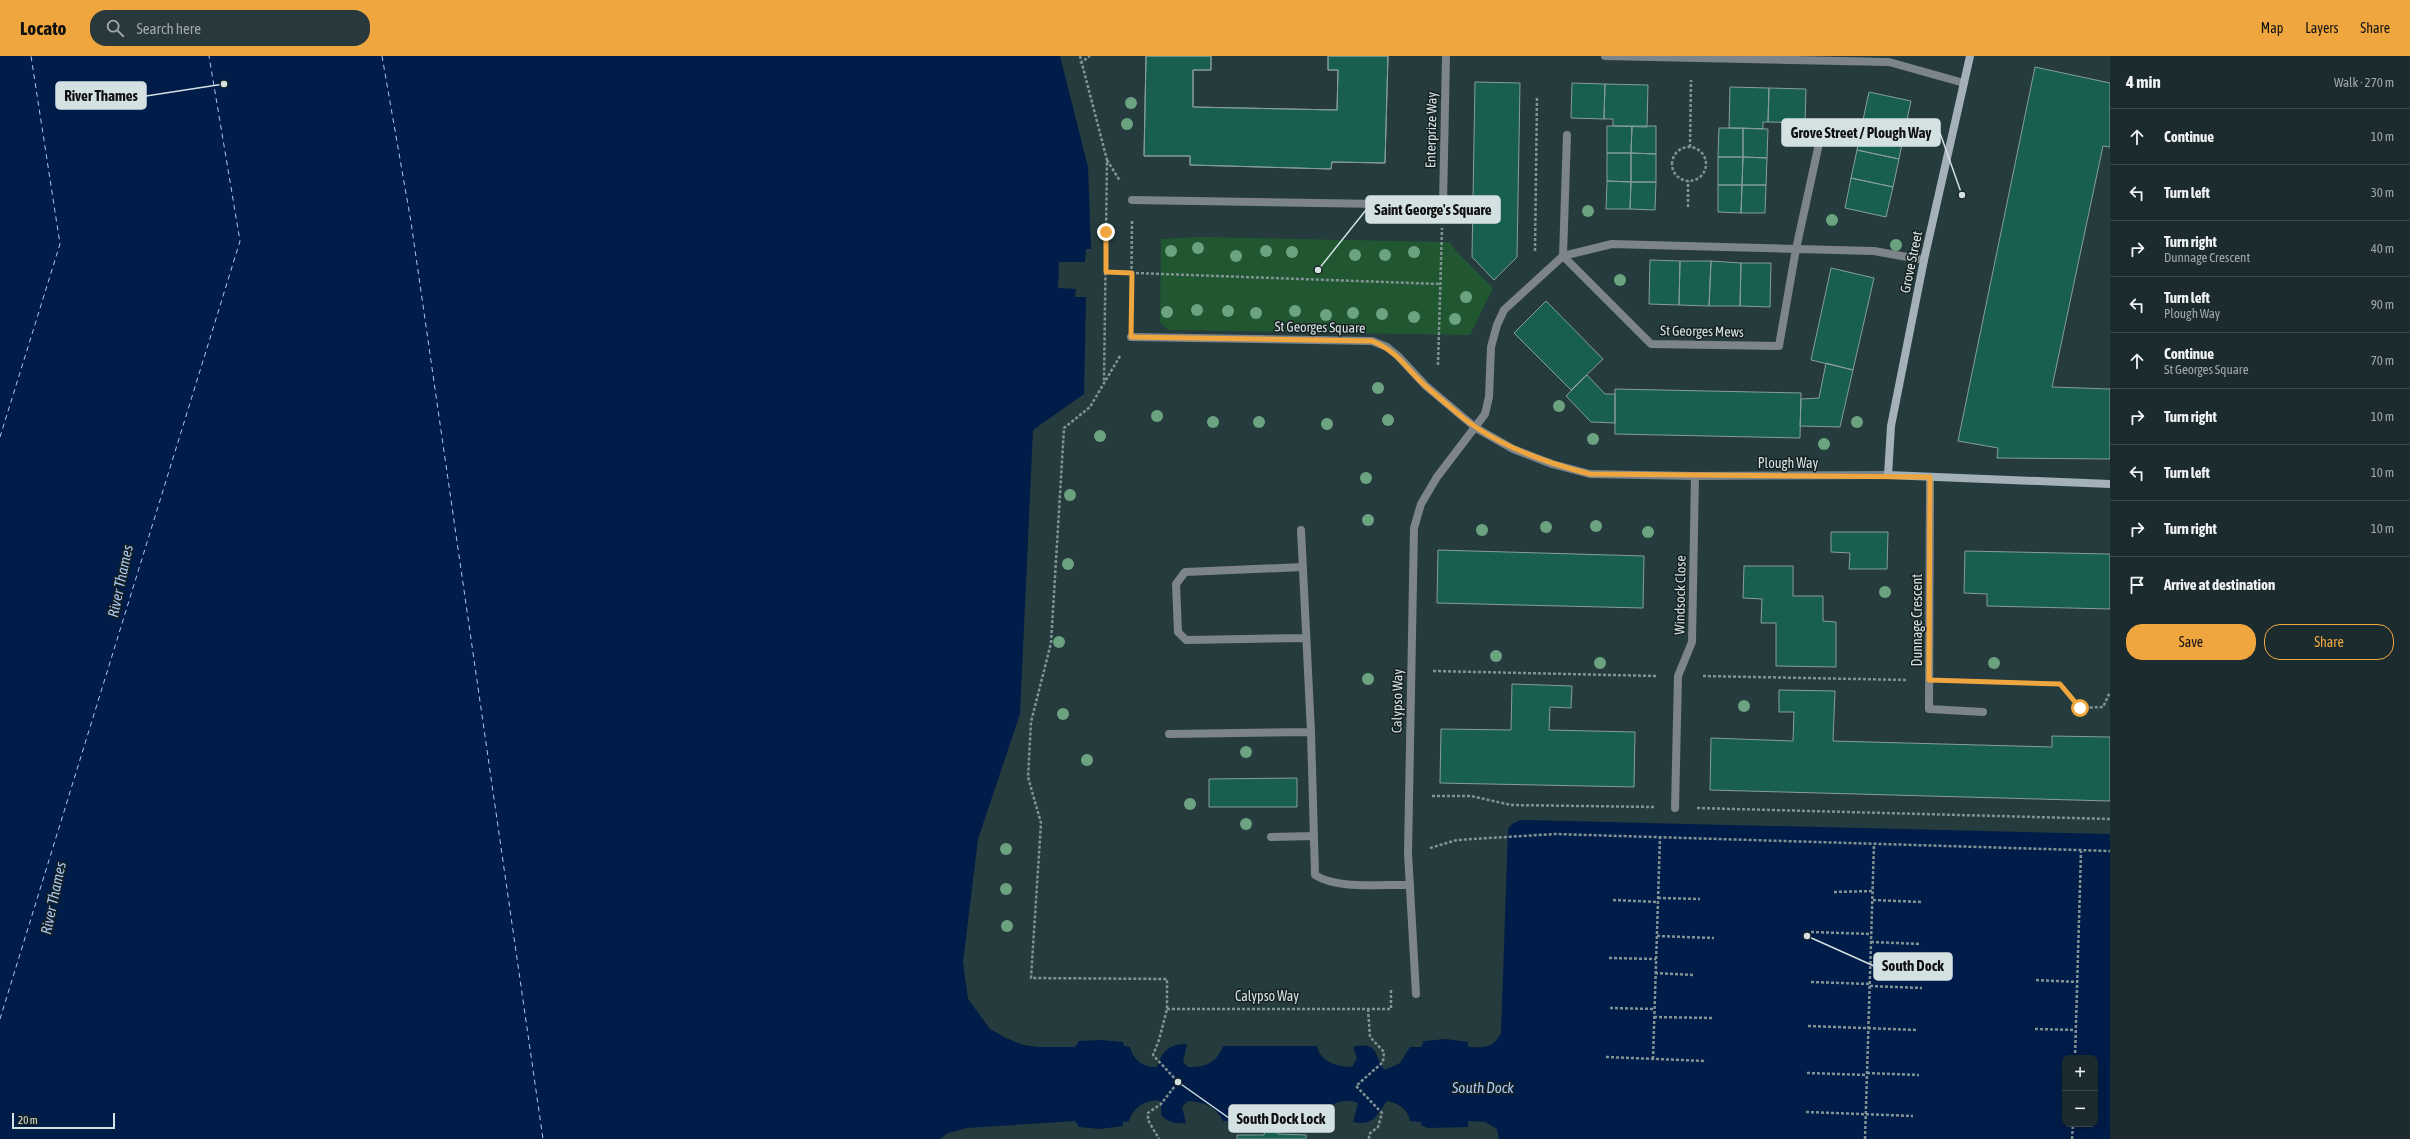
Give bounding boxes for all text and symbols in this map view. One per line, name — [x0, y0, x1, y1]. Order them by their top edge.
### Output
search box — [90, 10, 370, 46]
text: Locato — [20, 17, 66, 39]
icon: search — [104, 17, 126, 39]
text: Search here — [136, 20, 201, 37]
text: Map — [2261, 20, 2283, 36]
text: Layers — [2305, 20, 2338, 36]
text: Share — [2360, 20, 2390, 36]
text: 4 min — [2126, 72, 2161, 92]
text: Walk · 270 m — [2334, 75, 2394, 90]
callout: River Thames — [56, 82, 146, 109]
text: River Thames — [64, 87, 139, 104]
street label: Enterprize Way — [1422, 91, 1440, 168]
callout: Grove Street / Plough Way — [1782, 119, 1940, 146]
text: Grove Street / Plough Way — [1790, 124, 1932, 141]
icon: ahead — [2126, 126, 2148, 148]
text: Continue — [2164, 128, 2214, 145]
text: 10 m — [2371, 129, 2394, 144]
icon: left — [2126, 182, 2148, 204]
text: Turn left — [2164, 184, 2210, 201]
text: 30 m — [2371, 185, 2394, 200]
callout: Saint George's Square — [1366, 196, 1500, 223]
text: Saint George's Square — [1374, 201, 1492, 218]
route end — [1097, 223, 1115, 241]
street label: Grove Street — [1897, 230, 1925, 294]
text: Turn right — [2164, 233, 2217, 250]
icon: right — [2126, 238, 2148, 260]
text: 40 m — [2371, 241, 2394, 256]
text: Dunnage Crescent — [2164, 250, 2250, 265]
text: Turn left — [2164, 289, 2210, 306]
icon: left — [2126, 294, 2148, 316]
text: 90 m — [2371, 297, 2394, 312]
text: Plough Way — [2164, 306, 2220, 321]
street label: St Georges Square — [1274, 318, 1366, 336]
street label: St Georges Mews — [1660, 322, 1744, 340]
text: Continue — [2164, 345, 2214, 362]
icon: ahead — [2126, 350, 2148, 372]
text: 70 m — [2371, 353, 2394, 368]
text: St Georges Square — [2164, 362, 2249, 377]
icon: right — [2126, 406, 2148, 428]
text: Turn right — [2164, 408, 2217, 425]
text: 10 m — [2371, 409, 2394, 424]
street label: Plough Way — [1758, 455, 1818, 471]
icon: left — [2126, 462, 2148, 484]
text: Turn left — [2164, 464, 2210, 481]
text: 10 m — [2371, 465, 2394, 480]
icon: right — [2126, 518, 2148, 540]
text: Turn right — [2164, 520, 2217, 537]
text: 10 m — [2371, 521, 2394, 536]
water label: River Thames — [104, 543, 136, 619]
street label: Windsock Close — [1671, 555, 1689, 635]
street label: Dunnage Crescent — [1909, 574, 1925, 666]
icon: arrive — [2126, 574, 2148, 596]
text: Arrive at destination — [2164, 576, 2275, 593]
button: Save — [2126, 624, 2256, 660]
button: Share — [2264, 624, 2394, 660]
street label: Calypso Way — [1388, 669, 1406, 733]
route start — [2071, 699, 2089, 717]
water label: River Thames — [37, 860, 69, 936]
callout: South Dock — [1874, 953, 1952, 980]
text: South Dock — [1882, 957, 1944, 974]
street label: Calypso Way — [1235, 988, 1299, 1004]
map controls — [2062, 1055, 2098, 1127]
button: + — [2062, 1055, 2098, 1091]
water label: South Dock — [1451, 1079, 1514, 1096]
button: − — [2062, 1091, 2098, 1127]
callout: South Dock Lock — [1229, 1105, 1334, 1132]
text: South Dock Lock — [1237, 1110, 1326, 1127]
scale bar — [12, 1111, 115, 1130]
text: 20 m — [18, 1114, 38, 1126]

